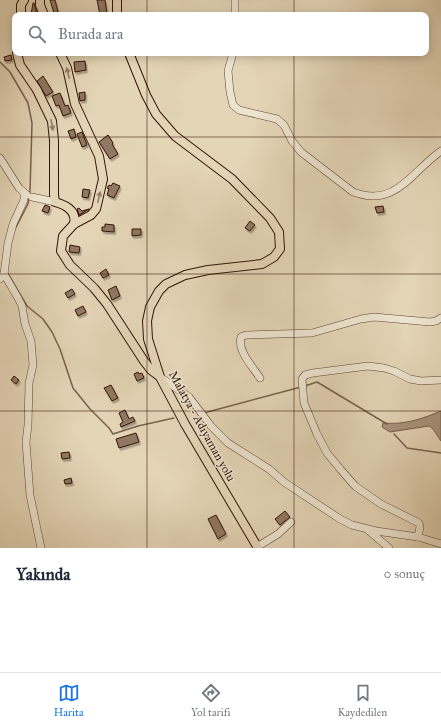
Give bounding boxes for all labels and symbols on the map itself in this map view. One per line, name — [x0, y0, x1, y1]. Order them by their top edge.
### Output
one-way arrow — [65, 67, 71, 79]
one-way arrow — [49, 119, 55, 131]
one-way arrow — [96, 191, 102, 203]
street label: Malatya - Adıyaman yolu — [166, 368, 239, 484]

